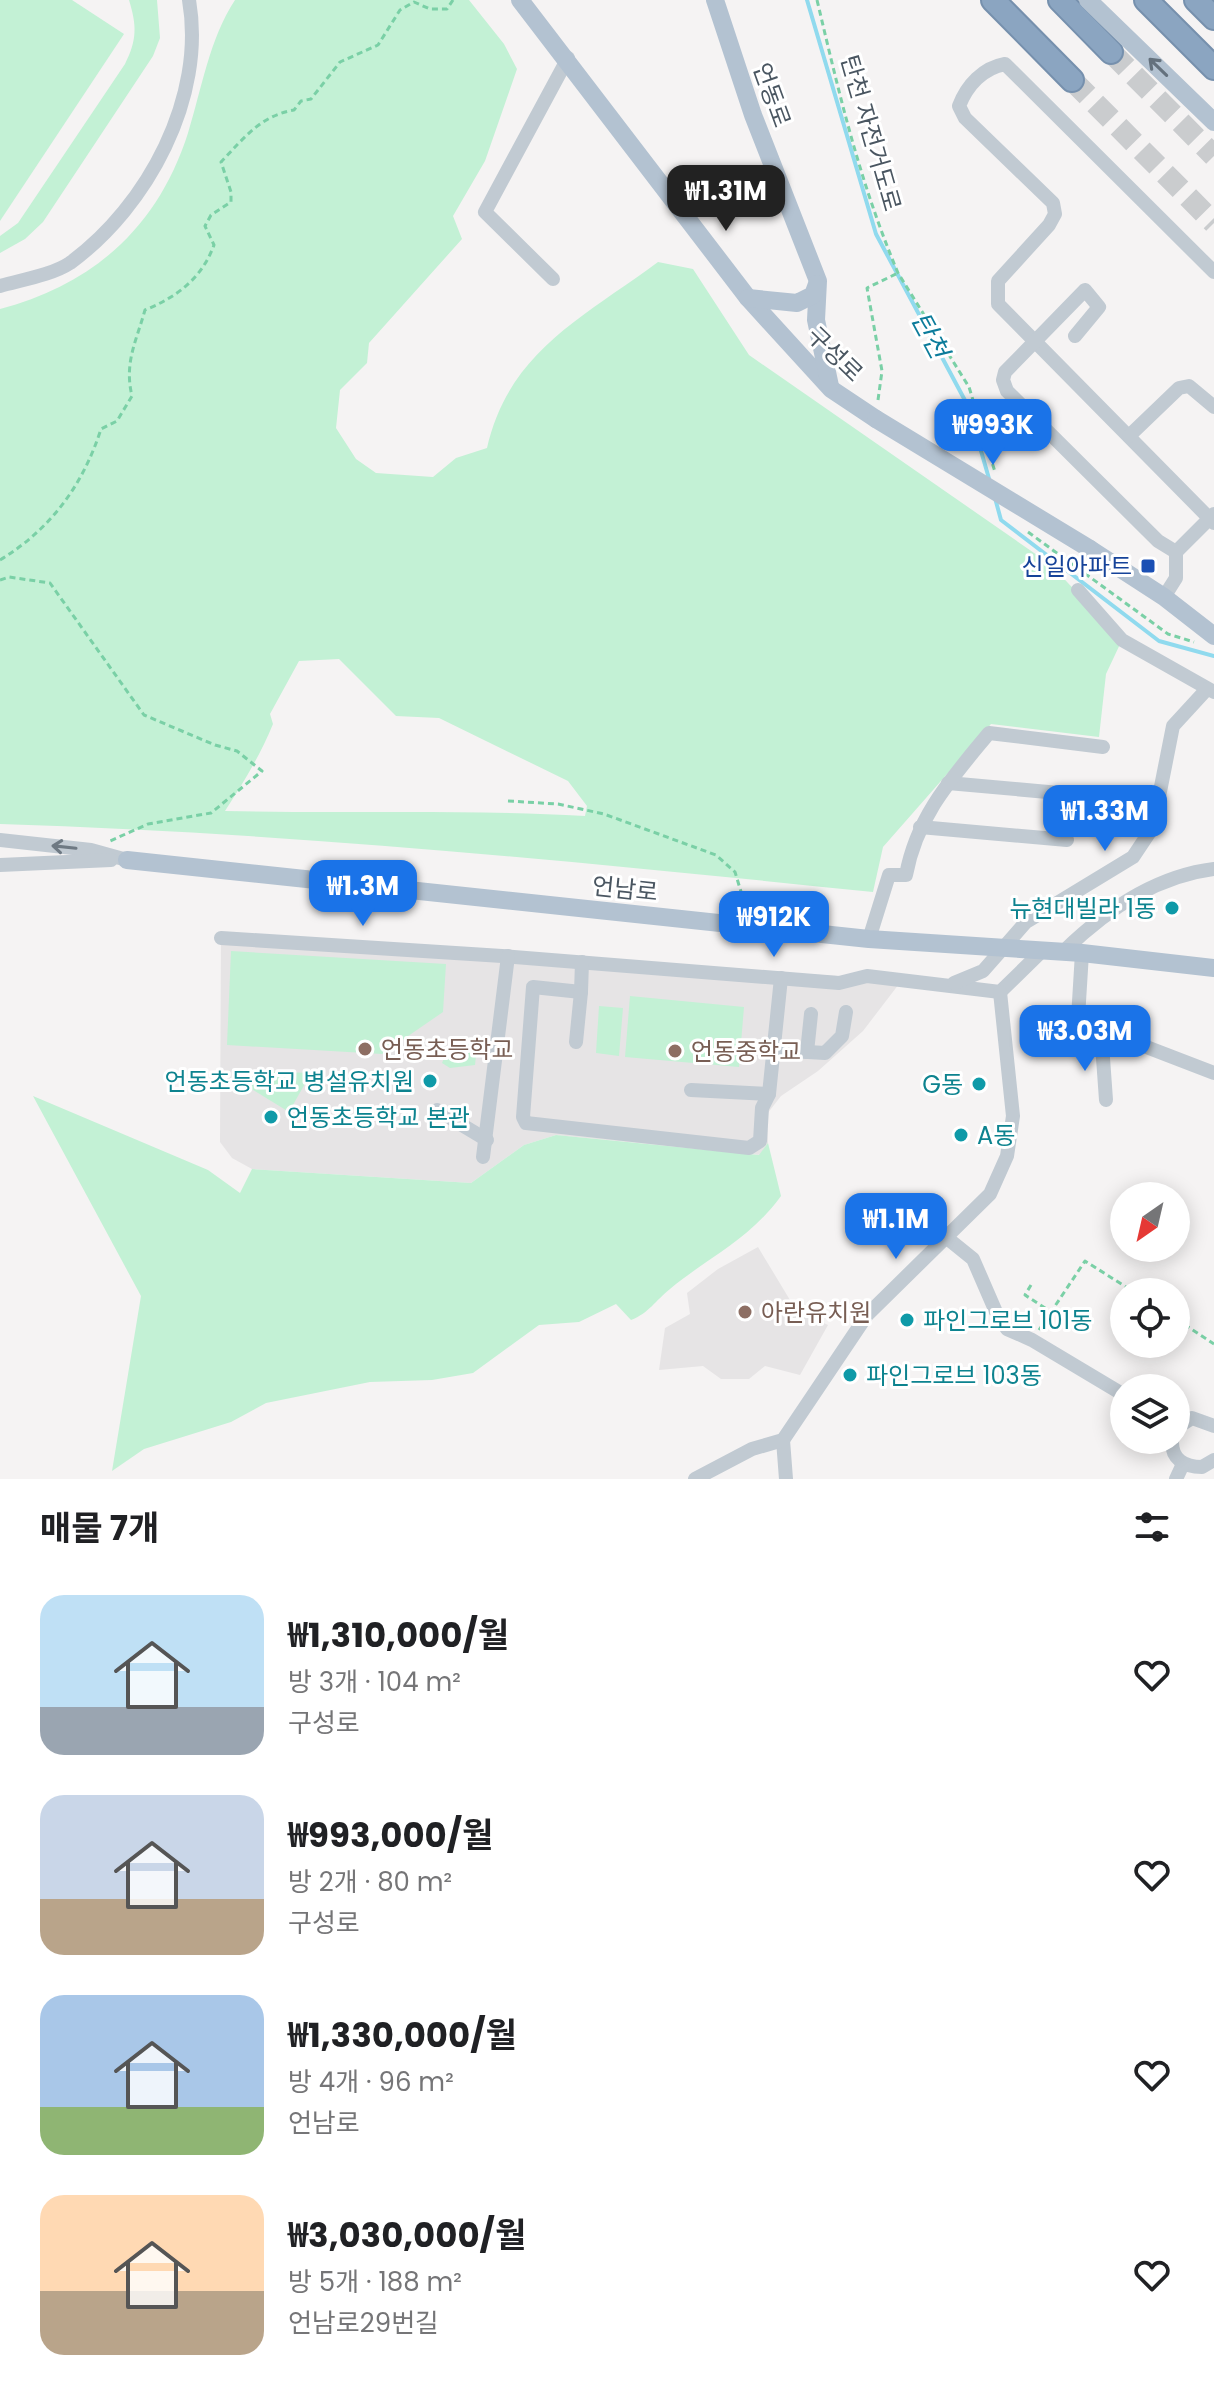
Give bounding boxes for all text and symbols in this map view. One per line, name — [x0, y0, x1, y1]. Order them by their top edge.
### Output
street label: 탄천 자전거도로 — [833, 51, 909, 215]
street label: 언동로 — [745, 58, 799, 132]
one-way arrow — [1148, 58, 1168, 77]
pin: ₩1.31M — [661, 165, 791, 233]
text: ₩1.31M — [685, 173, 767, 209]
water label: 탄천 — [903, 305, 959, 367]
street label: 구성로 — [800, 319, 870, 389]
pin: ₩993K — [937, 399, 1049, 467]
text: ₩993K — [952, 407, 1034, 443]
place label: 신일아파트 — [1022, 550, 1132, 583]
marker: 신일아파트 — [1139, 557, 1157, 575]
pin: ₩1.33M — [1040, 785, 1170, 853]
text: ₩1.33M — [1061, 793, 1149, 829]
one-way arrow — [51, 839, 78, 854]
pin: ₩1.3M — [307, 860, 419, 928]
text: ₩1.3M — [327, 868, 399, 904]
street label: 언남로 — [590, 869, 660, 909]
pin: ₩912K — [718, 891, 830, 959]
place label: 뉴현대빌라 1동 — [1009, 892, 1156, 925]
text: ₩912K — [737, 899, 811, 935]
marker: 뉴현대빌라 1동 — [1163, 899, 1181, 917]
pin: ₩3.03M — [1020, 1005, 1150, 1073]
text: ₩3.03M — [1038, 1013, 1132, 1049]
place label: 언동초등학교 — [381, 1033, 513, 1066]
place label: 언동중학교 — [691, 1035, 801, 1068]
marker: 언동초등학교 — [356, 1040, 374, 1058]
marker: 언동중학교 — [666, 1042, 684, 1060]
place label: 언동초등학교 병설유치원 — [165, 1065, 414, 1098]
place label: G동 — [922, 1068, 963, 1101]
marker: 언동초등학교 병설유치원 — [421, 1072, 439, 1090]
marker: G동 — [970, 1075, 988, 1093]
place label: 언동초등학교 본관 — [287, 1101, 470, 1134]
marker: 언동초등학교 본관 — [262, 1108, 280, 1126]
place label: A동 — [977, 1119, 1015, 1152]
marker: A동 — [952, 1126, 970, 1144]
north arrow — [1110, 1182, 1190, 1262]
map controls — [1110, 1182, 1190, 1454]
pin: ₩1.1M — [840, 1193, 952, 1261]
text: ₩1.1M — [863, 1201, 929, 1237]
button: locate — [1110, 1278, 1190, 1358]
place label: 아란유치원 — [761, 1296, 871, 1329]
marker: 아란유치원 — [736, 1303, 754, 1321]
place label: 파인그로브 101동 — [923, 1304, 1092, 1337]
marker: 파인그로브 101동 — [898, 1311, 916, 1329]
place label: 파인그로브 103동 — [866, 1359, 1042, 1392]
marker: 파인그로브 103동 — [841, 1366, 859, 1384]
button: layers — [1110, 1374, 1190, 1454]
text: 매물 7개 — [40, 1504, 159, 1552]
icon: filters — [1130, 1505, 1174, 1549]
text: ₩1,310,000/월 — [288, 1611, 509, 1659]
icon: home — [104, 1627, 200, 1723]
icon: heart — [1130, 1653, 1174, 1697]
text: 방 3개 · 104 m² — [288, 1664, 461, 1700]
text: 구성로 — [288, 1705, 360, 1741]
text: ₩993,000/월 — [288, 1811, 493, 1859]
icon: home — [104, 1827, 200, 1923]
icon: heart — [1130, 1853, 1174, 1897]
text: 방 2개 · 80 m² — [288, 1864, 452, 1900]
text: 구성로 — [288, 1905, 360, 1941]
text: ₩1,330,000/월 — [288, 2011, 517, 2059]
icon: home — [104, 2027, 200, 2123]
icon: heart — [1130, 2053, 1174, 2097]
text: 방 4개 · 96 m² — [288, 2064, 454, 2100]
text: 언남로 — [288, 2105, 360, 2141]
text: ₩3,030,000/월 — [288, 2211, 526, 2259]
icon: home — [104, 2227, 200, 2323]
icon: heart — [1130, 2253, 1174, 2297]
text: 방 5개 · 188 m² — [288, 2264, 462, 2300]
text: 언남로29번길 — [288, 2305, 439, 2341]

